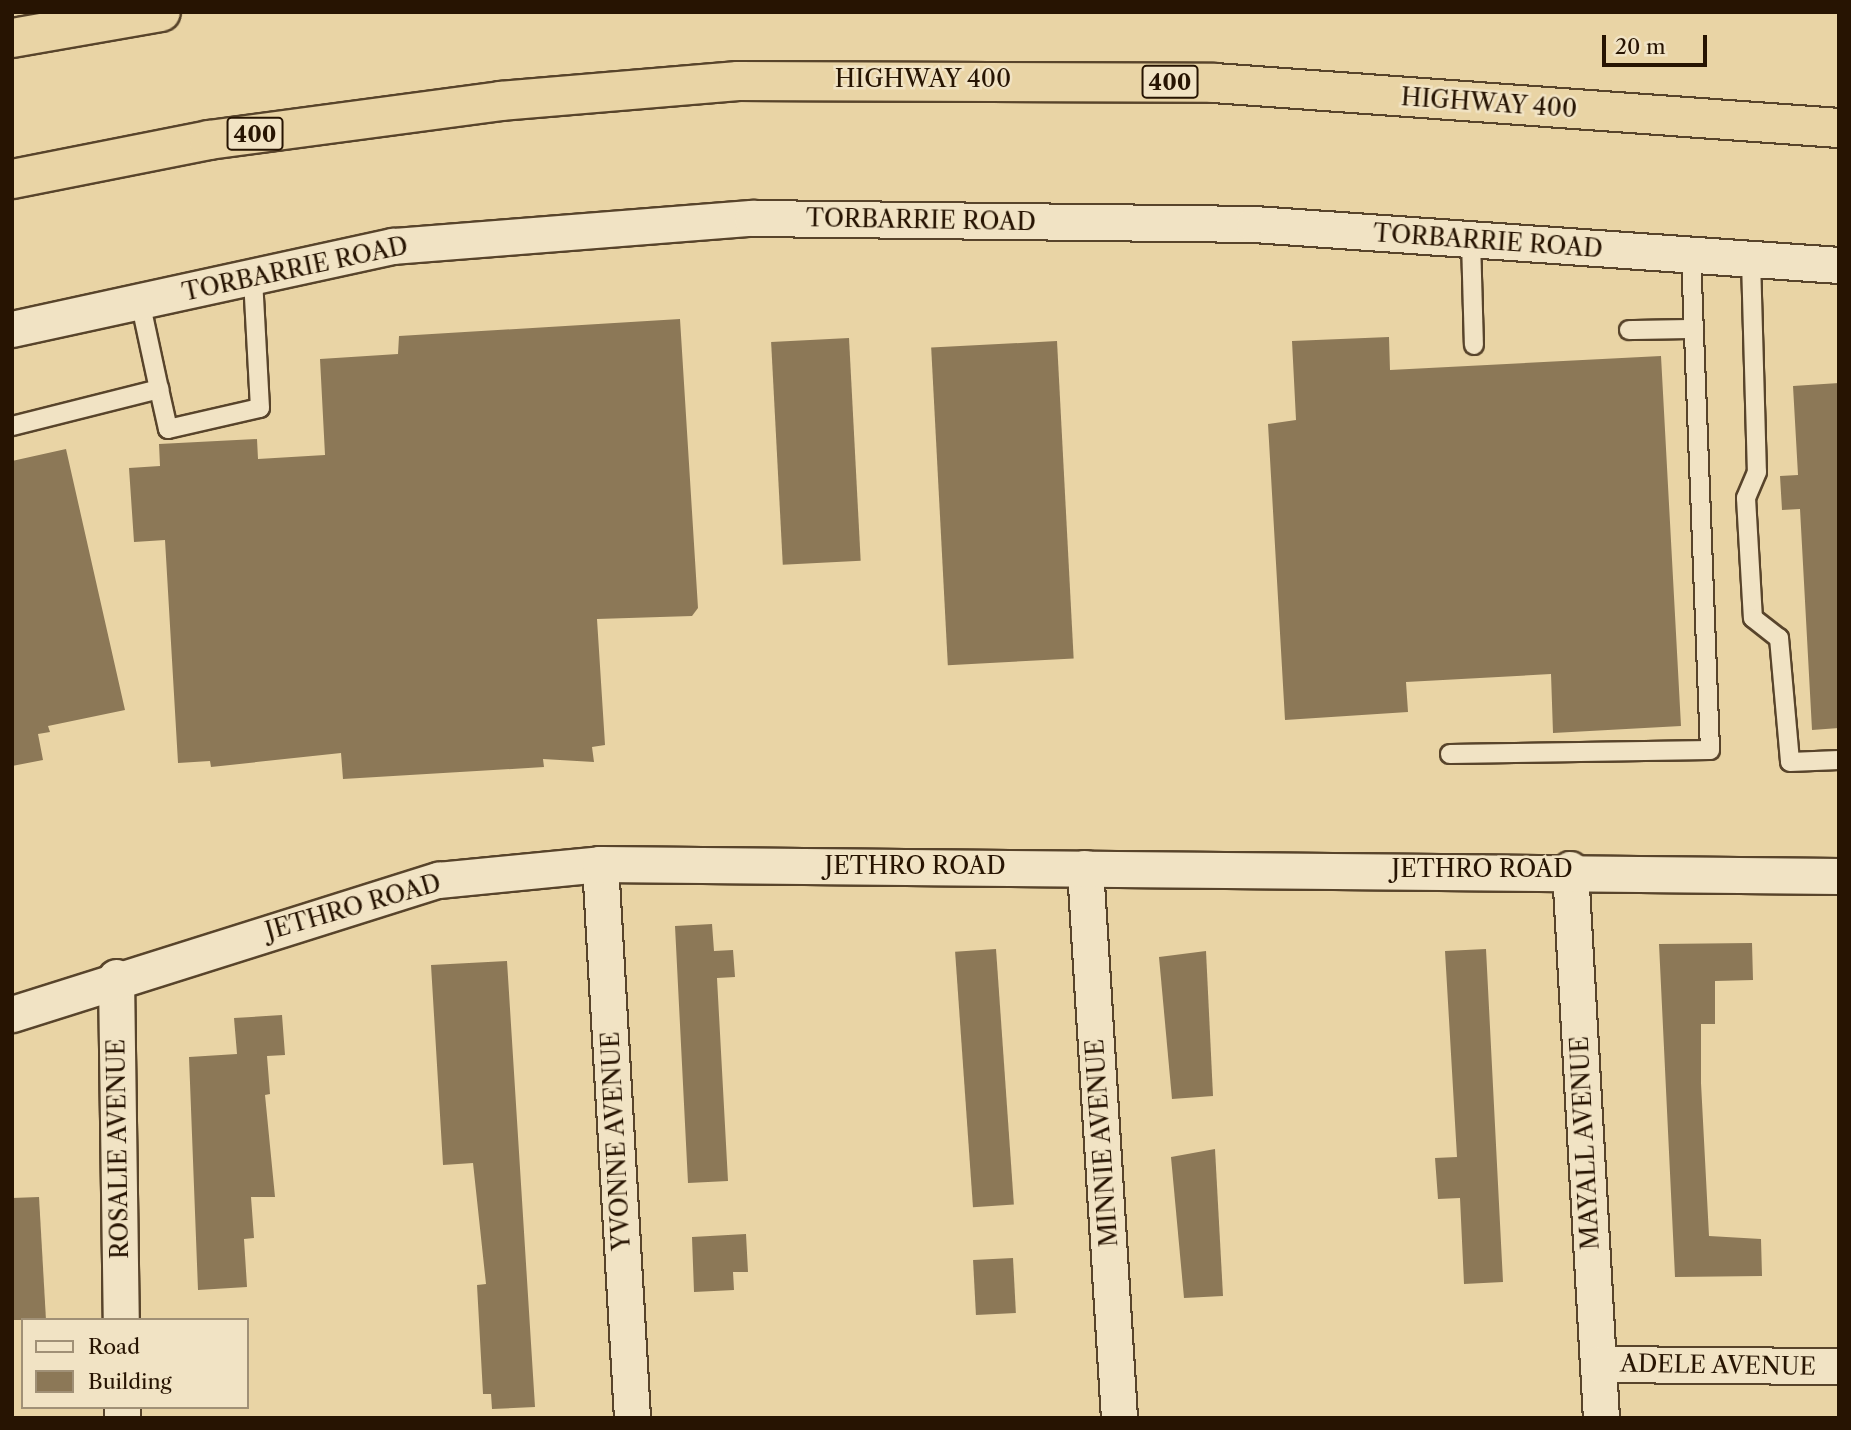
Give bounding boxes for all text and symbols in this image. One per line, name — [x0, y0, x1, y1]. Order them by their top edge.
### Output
scale bar — [1606, 21, 1711, 65]
text: 20 m — [1615, 34, 1666, 59]
road number: 400 — [1140, 62, 1200, 102]
street label: HIGHWAY 400 — [834, 65, 1012, 93]
street label: HIGHWAY 400 — [1400, 82, 1578, 124]
road number: 400 — [225, 114, 285, 154]
street label: TORBARRIE ROAD — [806, 204, 1036, 236]
street label: TORBARRIE ROAD — [1372, 219, 1604, 263]
street label: TORBARRIE ROAD — [180, 231, 410, 307]
street label: JETHRO ROAD — [824, 852, 1006, 880]
street label: JETHRO ROAD — [1391, 855, 1573, 883]
street label: JETHRO ROAD — [262, 868, 444, 946]
street label: YVONNE AVENUE — [596, 1030, 636, 1252]
street label: MAYALL AVENUE — [1565, 1035, 1605, 1251]
street label: ROSALIE AVENUE — [102, 1038, 134, 1260]
street label: MINNIE AVENUE — [1080, 1038, 1124, 1248]
legend — [21, 1318, 248, 1409]
text: Road — [88, 1334, 140, 1359]
street label: ADELE AVENUE — [1619, 1349, 1817, 1381]
text: Building — [88, 1369, 172, 1394]

